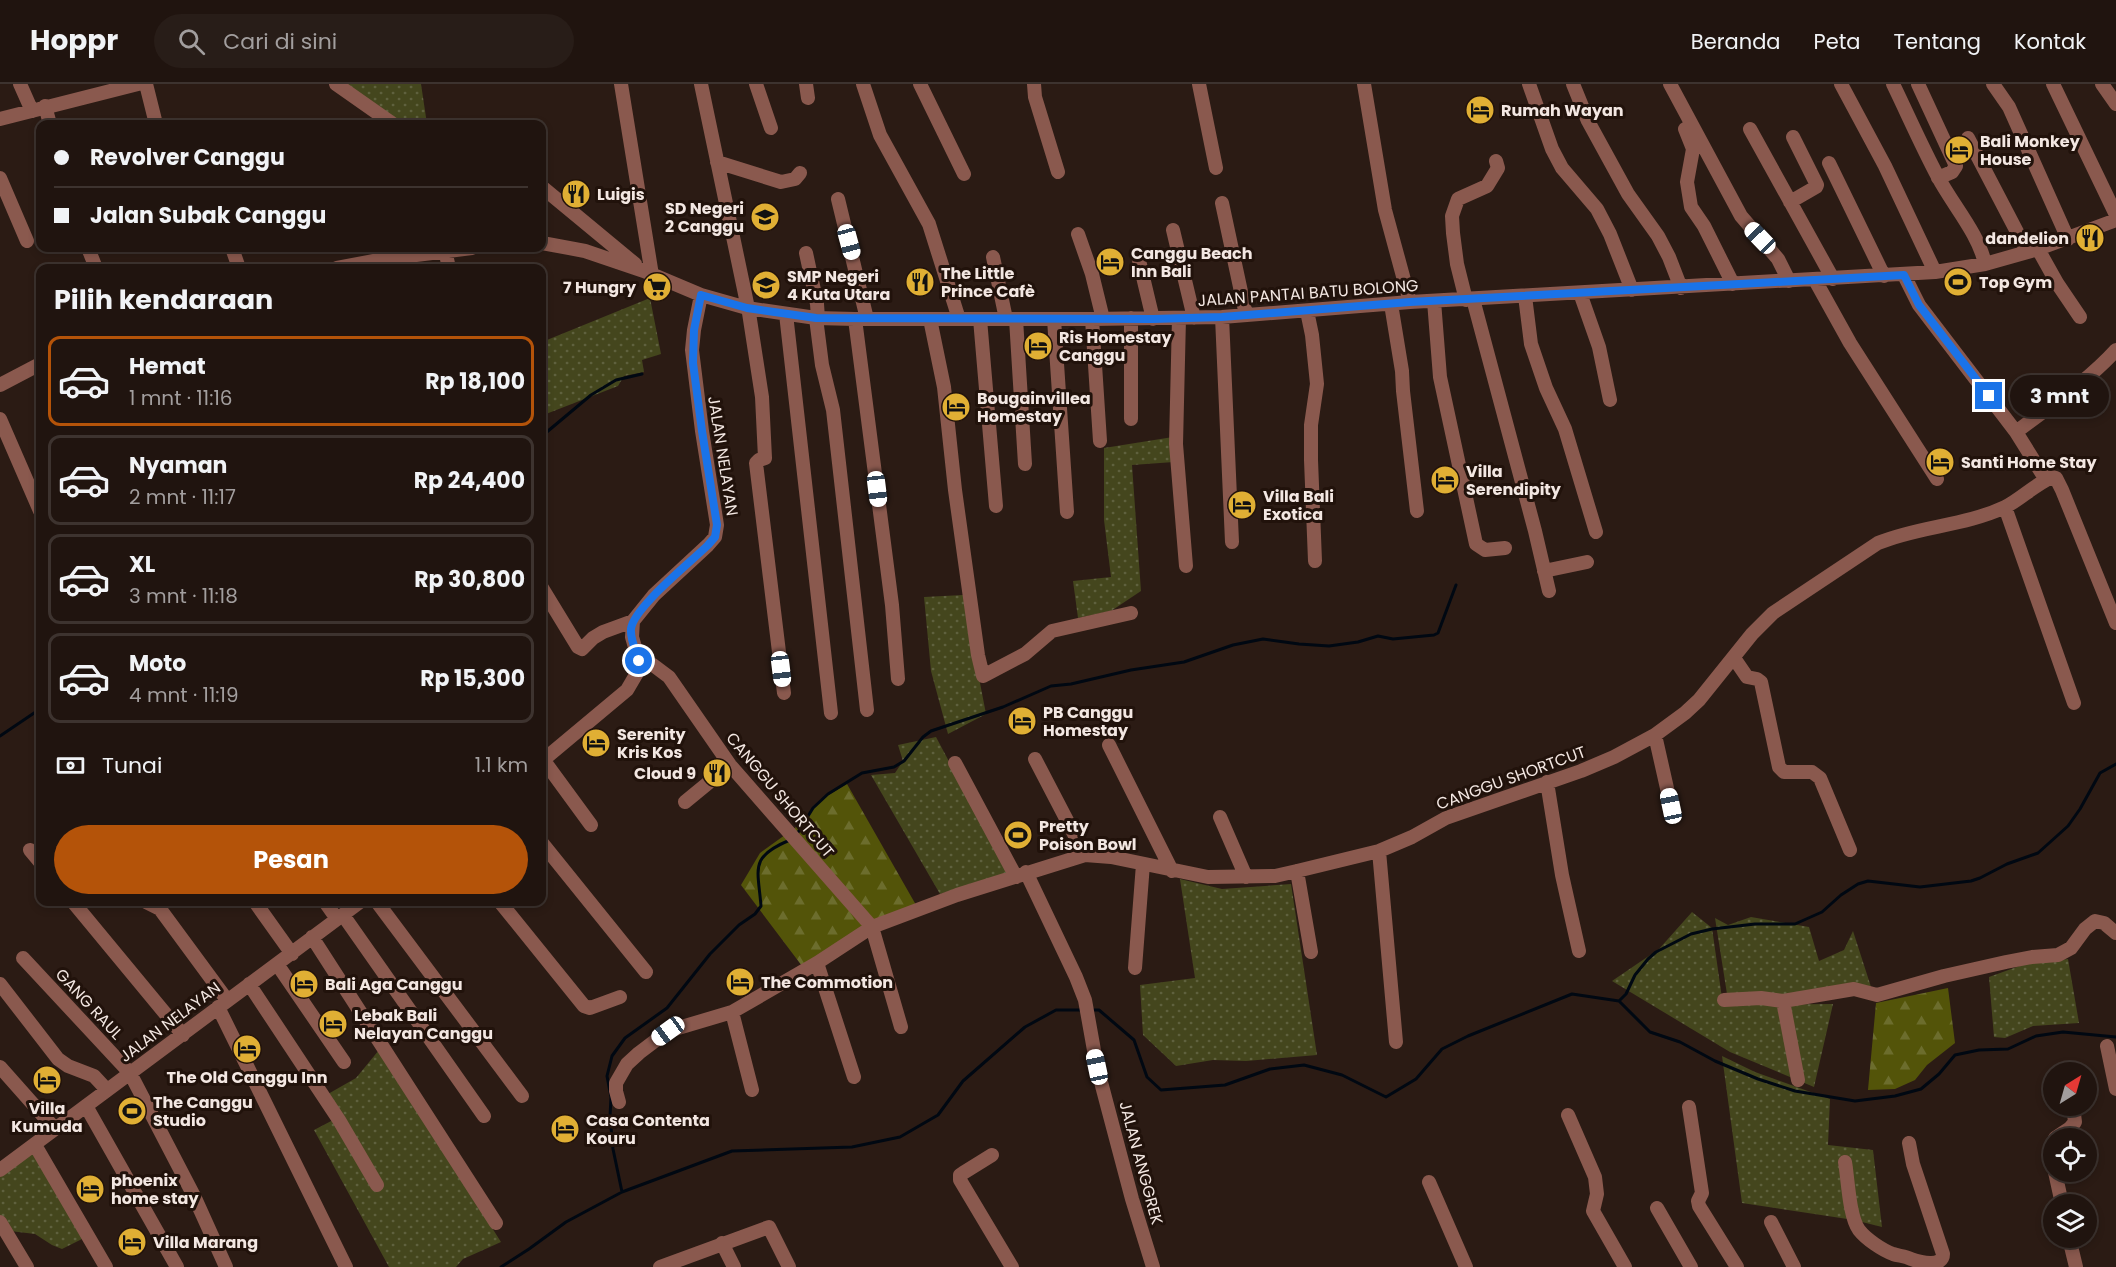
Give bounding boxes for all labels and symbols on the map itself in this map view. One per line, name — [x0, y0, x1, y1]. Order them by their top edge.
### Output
hotel icon: Rumah Wayan — [1464, 94, 1496, 126]
place label: Rumah Wayan — [1501, 99, 1624, 122]
place label: Bali Monkey House — [1980, 130, 2081, 171]
hotel icon: Bali Monkey House — [1943, 134, 1975, 166]
restaurant icon: Luigis — [560, 178, 592, 210]
place label: Luigis — [597, 183, 645, 206]
place label: SD Negeri 2 Canggu — [665, 197, 744, 238]
school or university icon: SD Negeri 2 Canggu — [749, 201, 781, 233]
car — [1741, 219, 1779, 257]
car — [836, 222, 862, 262]
restaurant icon: dandelion — [2074, 222, 2106, 254]
place label: dandelion — [1985, 227, 2069, 250]
place label: Canggu Beach Inn Bali — [1131, 242, 1252, 283]
hotel icon: Canggu Beach Inn Bali — [1094, 246, 1126, 278]
place label: The Little Prince Cafè — [941, 262, 1035, 303]
place label: SMP Negeri 4 Kuta Utara — [787, 265, 890, 306]
restaurant icon: The Little Prince Cafè — [904, 266, 936, 298]
sports icon: Top Gym — [1942, 266, 1974, 298]
school or university icon: SMP Negeri 4 Kuta Utara — [750, 269, 782, 301]
supermarket icon: 7 Hungry — [641, 271, 673, 303]
place label: Top Gym — [1979, 271, 2052, 294]
street label: JALAN PANTAI BATU BOLONG — [1197, 274, 1419, 312]
place label: 7 Hungry — [563, 276, 637, 299]
place label: Ris Homestay Canggu — [1059, 326, 1172, 367]
hotel icon: Ris Homestay Canggu — [1022, 330, 1054, 362]
callout: 3 mnt — [2010, 375, 2109, 417]
route end — [1975, 382, 2002, 409]
place label: Bougainvillea Homestay — [977, 387, 1091, 428]
hotel icon: Bougainvillea Homestay — [940, 391, 972, 423]
street label: JALAN NELAYAN — [702, 394, 744, 518]
hotel icon: Santi Home Stay — [1924, 446, 1956, 478]
place label: Santi Home Stay — [1961, 451, 2097, 474]
place label: Villa Serendipity — [1466, 460, 1562, 501]
hotel icon: Villa Serendipity — [1429, 464, 1461, 496]
car — [866, 470, 888, 508]
place label: Villa Bali Exotica — [1263, 485, 1334, 526]
hotel icon: Villa Bali Exotica — [1226, 489, 1258, 521]
route start — [625, 647, 652, 674]
car — [770, 650, 792, 688]
place label: PB Canggu Homestay — [1043, 701, 1133, 742]
hotel icon: PB Canggu Homestay — [1006, 705, 1038, 737]
place label: Serenity Kris Kos — [617, 723, 686, 764]
hotel icon: Serenity Kris Kos — [580, 727, 612, 759]
street label: CANGGU SHORTCUT — [721, 727, 840, 863]
street label: CANGGU SHORTCUT — [1433, 740, 1589, 816]
restaurant icon: Cloud 9 — [701, 757, 733, 789]
place label: Cloud 9 — [634, 762, 696, 785]
car — [1658, 787, 1684, 825]
place label: Pretty Poison Bowl — [1039, 815, 1137, 856]
sports icon: Pretty Poison Bowl — [1002, 819, 1034, 851]
street label: GANG RAUL — [50, 963, 128, 1045]
hotel icon: The Commotion — [724, 966, 756, 998]
hotel icon: Bali Aga Canggu — [288, 968, 320, 1000]
place label: The Commotion — [761, 971, 893, 994]
place label: Bali Aga Canggu — [325, 973, 463, 996]
street label: JALAN NELAYAN — [115, 976, 225, 1068]
place label: Lebak Bali Nelayan Canggu — [354, 1004, 493, 1045]
hotel icon: Lebak Bali Nelayan Canggu — [317, 1008, 349, 1040]
car — [648, 1013, 688, 1049]
hotel icon: The Old Canggu Inn — [231, 1033, 263, 1065]
car — [1084, 1048, 1110, 1086]
north arrow — [2043, 1062, 2097, 1116]
hotel icon: Villa Kumuda — [31, 1064, 63, 1096]
place label: The Old Canggu Inn — [166, 1066, 328, 1089]
place label: The Canggu Studio — [153, 1091, 253, 1132]
sports icon: The Canggu Studio — [116, 1095, 148, 1127]
place label: Villa Kumuda — [11, 1097, 83, 1138]
street label: JALAN ANGGREK — [1113, 1099, 1169, 1228]
place label: Casa Contenta Kouru — [586, 1109, 710, 1150]
hotel icon: Casa Contenta Kouru — [549, 1113, 581, 1145]
place label: phoenix home stay — [111, 1169, 199, 1210]
hotel icon: phoenix home stay — [74, 1173, 106, 1205]
hotel icon: Villa Marang — [116, 1226, 148, 1258]
place label: Villa Marang — [153, 1231, 258, 1254]

